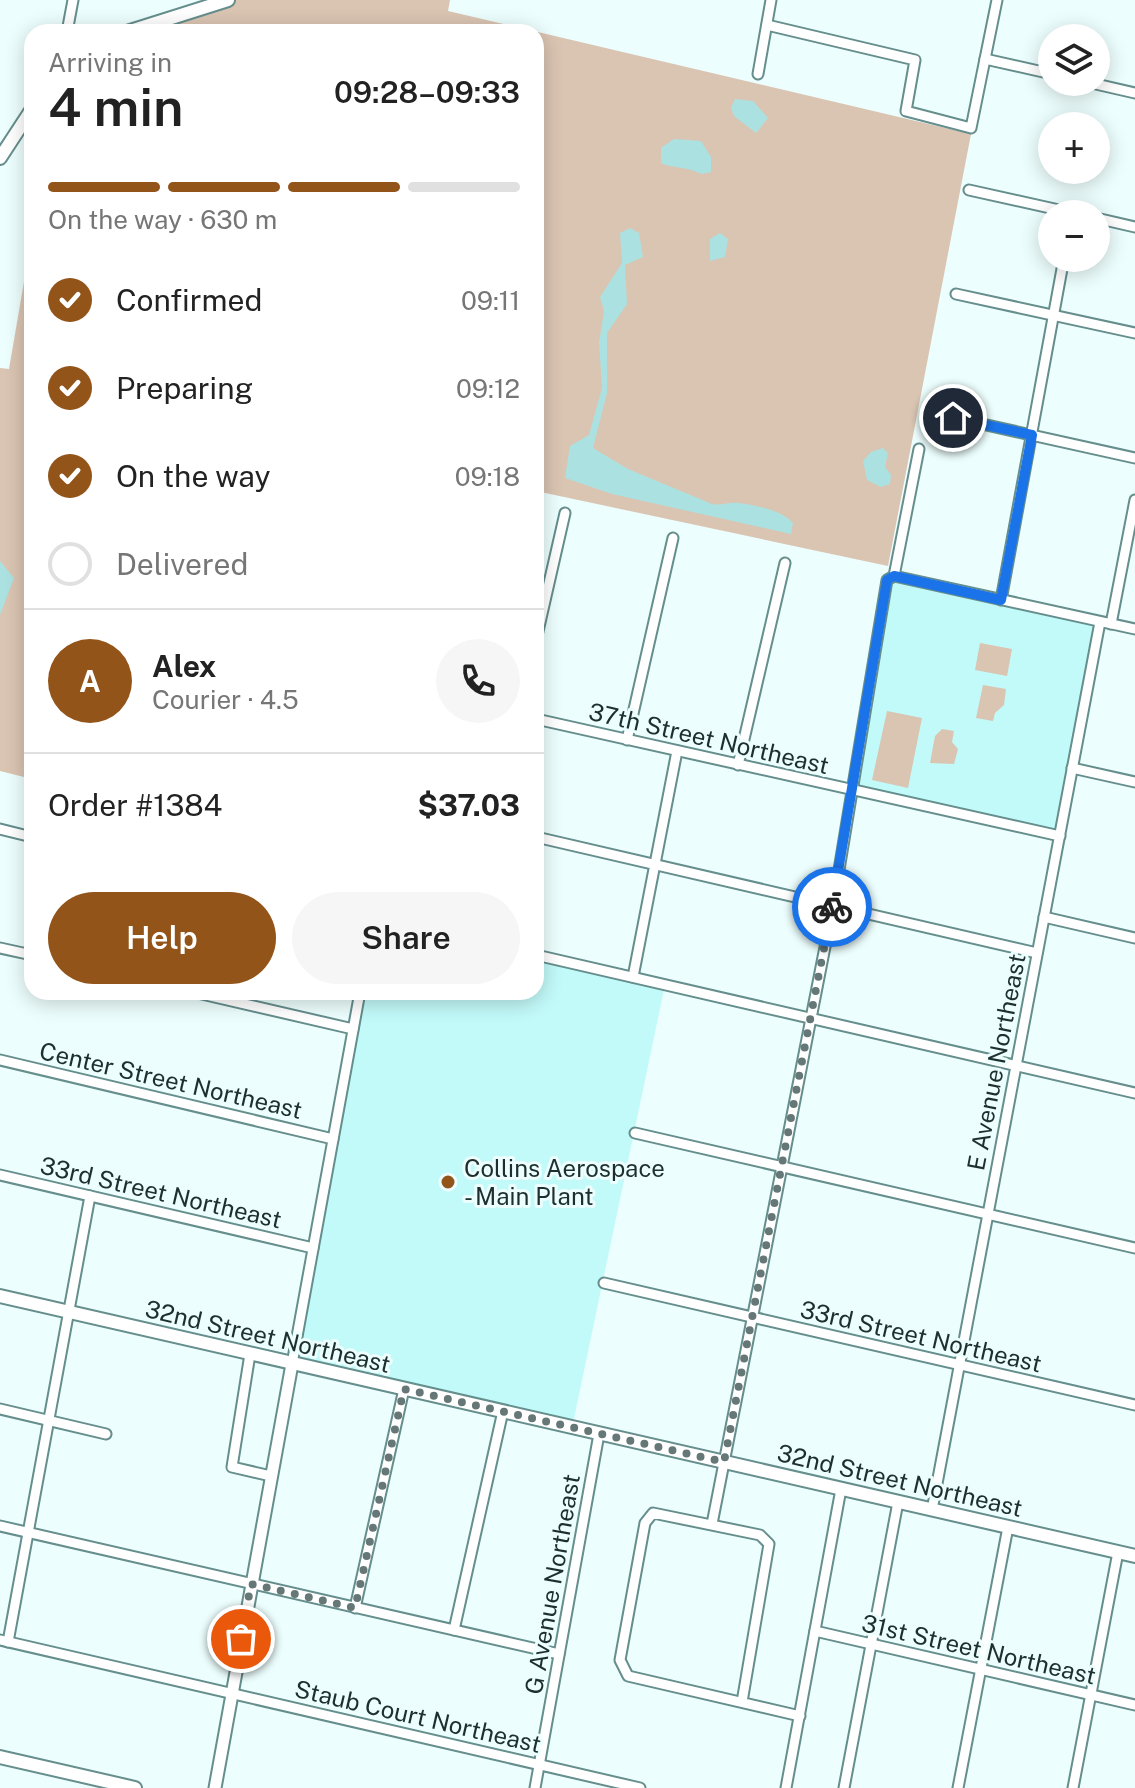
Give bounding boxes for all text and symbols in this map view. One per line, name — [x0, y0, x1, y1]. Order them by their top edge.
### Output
map controls — [1038, 24, 1110, 272]
button: layers — [1038, 24, 1110, 96]
text: Arriving in — [48, 47, 172, 78]
text: 09:28–09:33 — [334, 74, 520, 110]
text: 4 min — [48, 77, 184, 138]
button: + — [1038, 112, 1110, 184]
button: − — [1038, 200, 1110, 272]
text: On the way · 630 m — [48, 204, 277, 235]
icon: check — [48, 278, 92, 322]
text: Confirmed — [116, 282, 262, 318]
text: 09:11 — [461, 285, 520, 316]
icon: check — [48, 366, 92, 410]
text: Preparing — [116, 370, 253, 406]
text: 09:12 — [456, 373, 520, 404]
pin — [919, 384, 987, 452]
icon: home — [931, 396, 975, 440]
icon: check — [48, 454, 92, 498]
text: On the way — [116, 458, 270, 494]
text: 09:18 — [455, 461, 520, 492]
text: Delivered — [116, 546, 248, 582]
button: phone — [436, 639, 520, 723]
text: Alex — [152, 648, 216, 684]
text: A — [79, 663, 101, 699]
text: Courier · 4.5 — [152, 684, 299, 715]
street label: 37th Street Northeast — [586, 697, 832, 779]
text: Order #1384 — [48, 787, 222, 823]
text: $37.03 — [417, 787, 520, 823]
courier — [792, 867, 872, 947]
icon: bike — [810, 885, 854, 929]
button: Help — [48, 892, 276, 984]
button: Share — [292, 892, 520, 984]
street label: E Avenue Northeast — [961, 951, 1031, 1173]
street label: Center Street Northeast — [37, 1036, 305, 1124]
street label: 33rd Street Northeast — [38, 1151, 284, 1233]
place label: Collins Aerospace - Main Plant — [464, 1154, 665, 1210]
marker: Collins Aerospace - Main Plant — [439, 1173, 457, 1191]
street label: 32nd Street Northeast — [143, 1294, 393, 1378]
street label: 33rd Street Northeast — [798, 1295, 1044, 1377]
street label: 32nd Street Northeast — [775, 1438, 1025, 1522]
street label: G Avenue Northeast — [519, 1472, 585, 1696]
pin — [207, 1605, 275, 1673]
street label: 31st Street Northeast — [859, 1608, 1099, 1690]
icon: bag — [219, 1617, 263, 1661]
street label: Staub Court Northeast — [292, 1674, 544, 1758]

